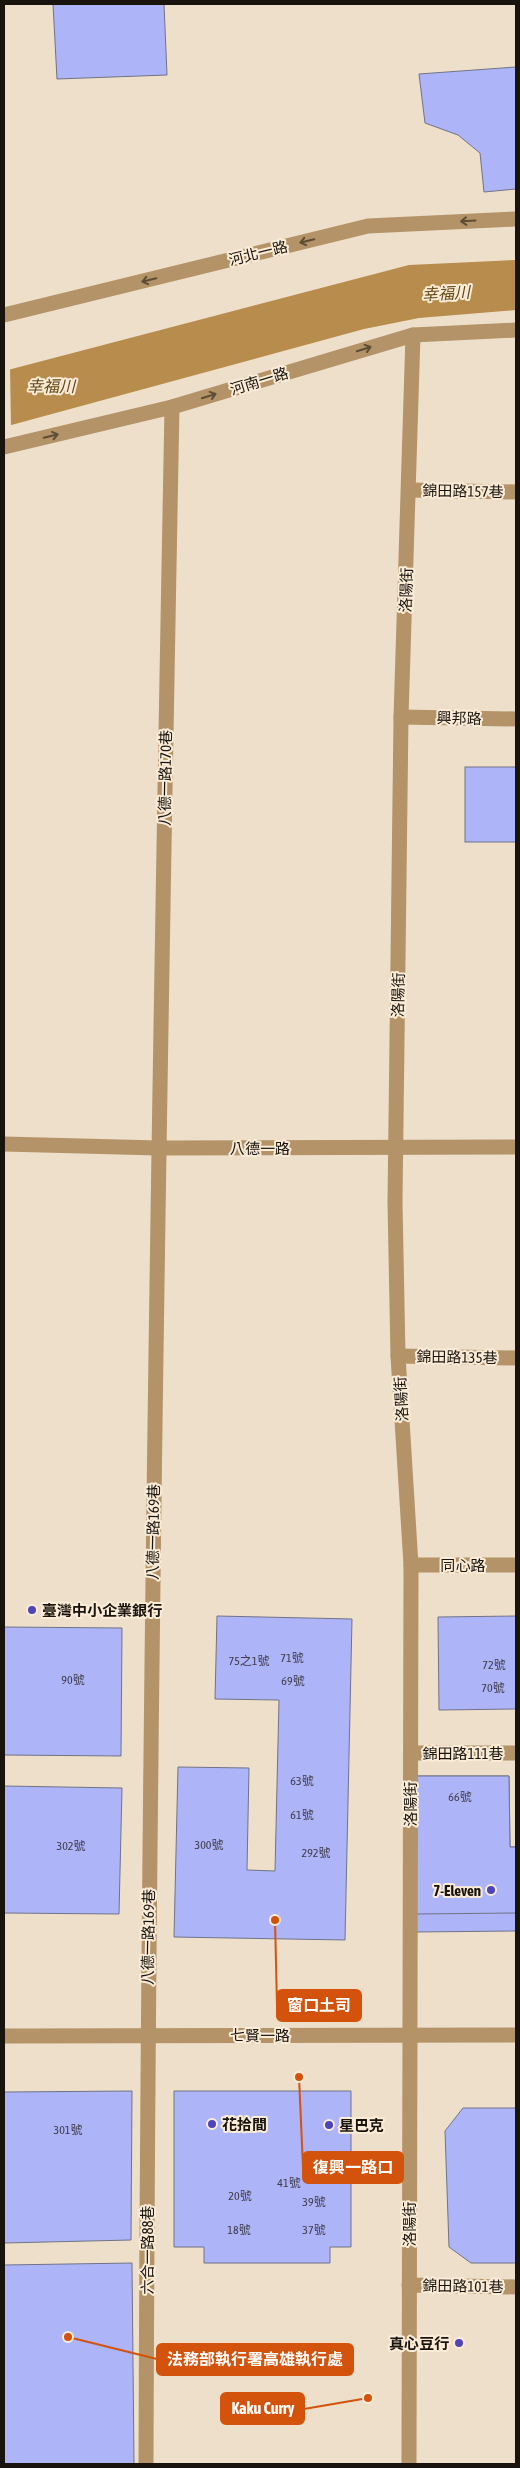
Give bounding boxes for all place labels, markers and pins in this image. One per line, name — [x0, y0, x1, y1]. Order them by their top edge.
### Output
place label: 臺灣中小企業銀行 — [42, 1602, 162, 1619]
marker: 臺灣中小企業銀行 — [26, 1604, 38, 1616]
place label: 7-Eleven — [433, 1882, 481, 1899]
marker: 7-Eleven — [485, 1884, 497, 1896]
callout: 窗口土司 — [277, 1990, 361, 2021]
place label: 花拾間 — [222, 2116, 267, 2133]
place label: 星巴克 — [339, 2117, 384, 2134]
marker: 花拾間 — [206, 2118, 218, 2130]
marker: 星巴克 — [323, 2119, 335, 2131]
callout: 復興一路口 — [303, 2152, 403, 2183]
place label: 真心豆行 — [389, 2335, 449, 2352]
marker: 真心豆行 — [453, 2337, 465, 2349]
callout: 法務部執行署高雄執行處 — [157, 2344, 353, 2375]
callout: Kaku Curry — [221, 2393, 304, 2424]

